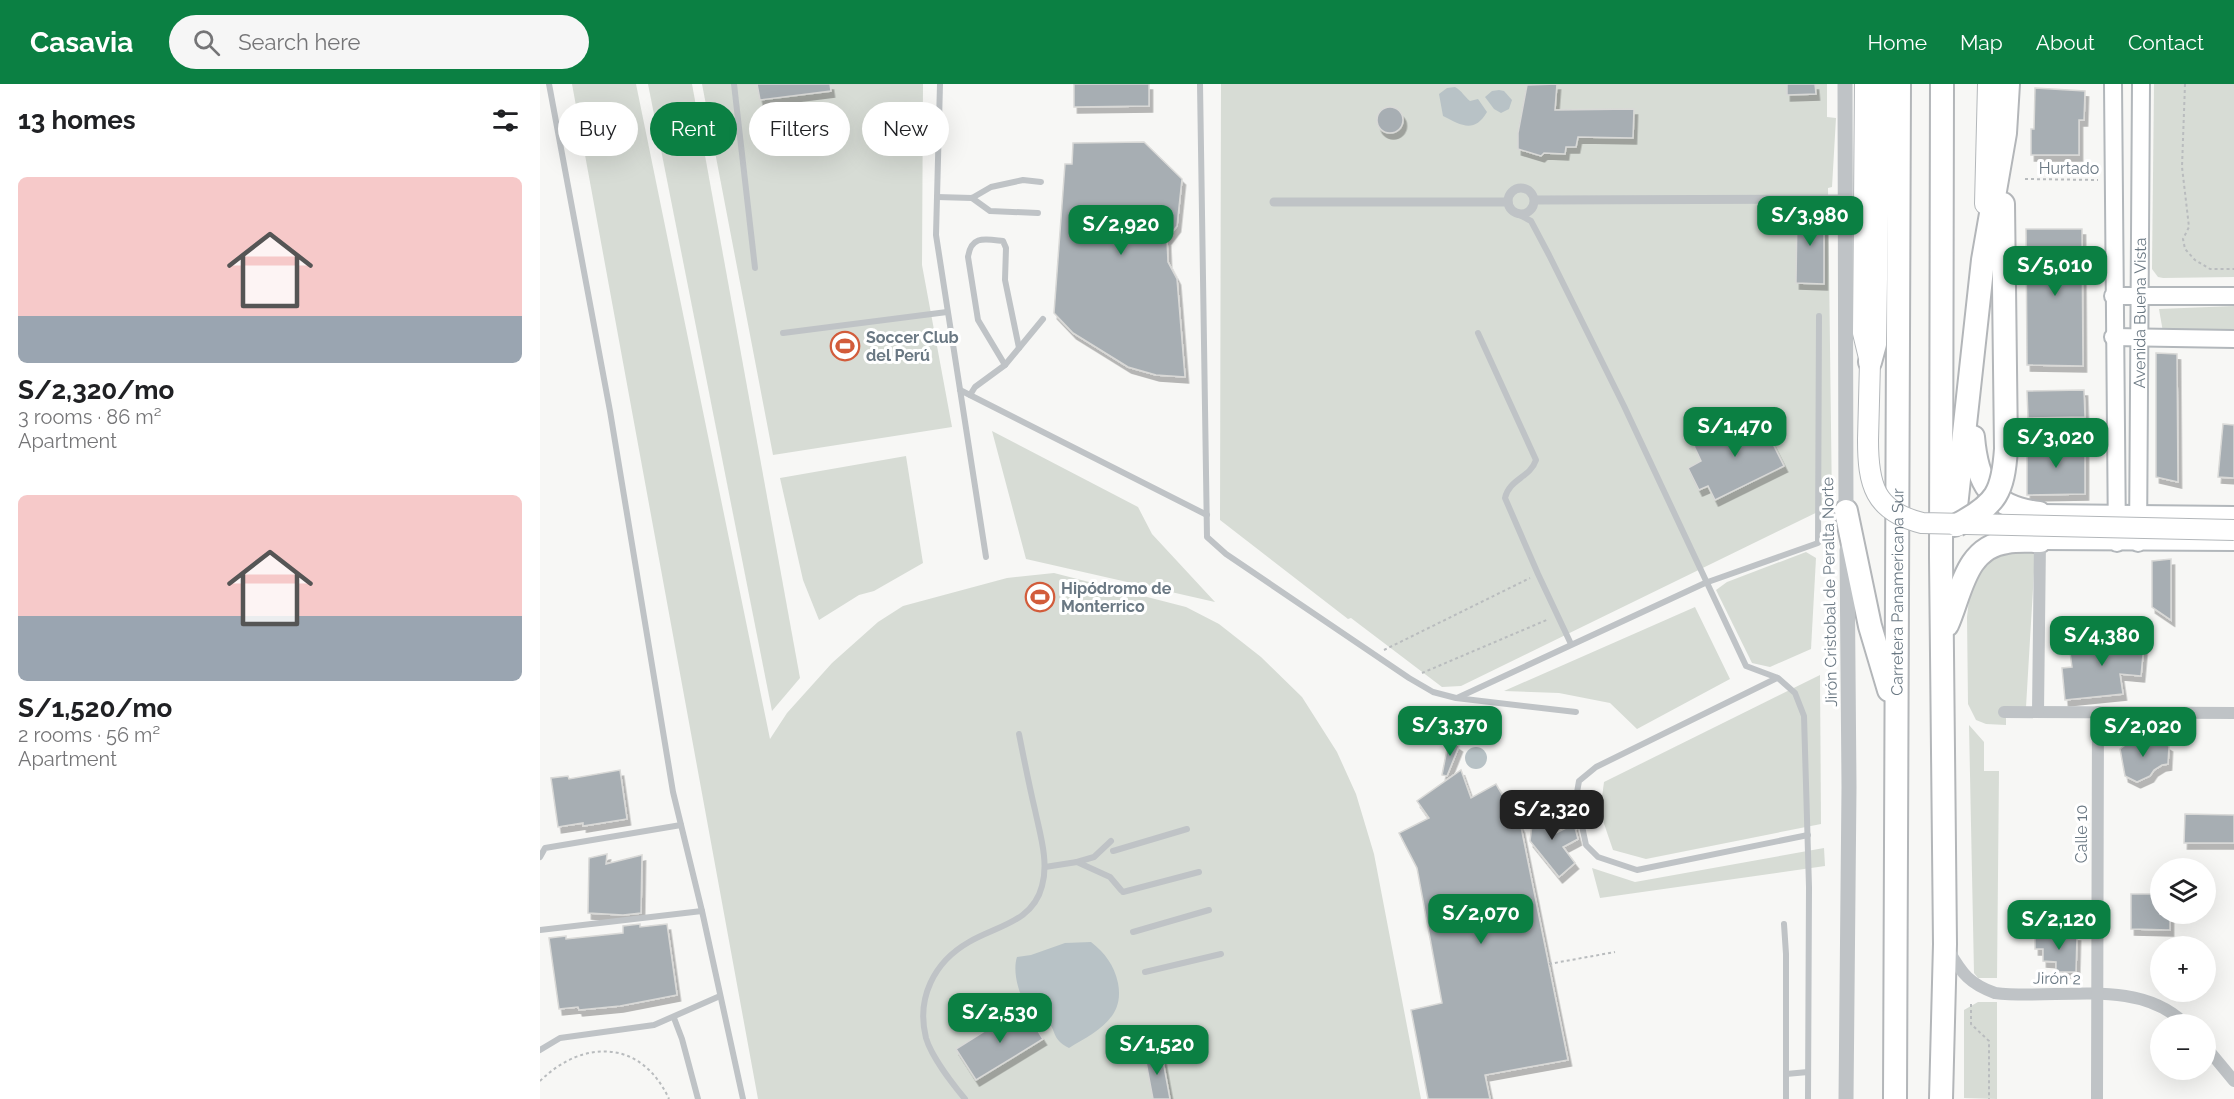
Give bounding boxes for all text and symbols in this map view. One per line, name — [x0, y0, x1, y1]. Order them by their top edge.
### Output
search box — [169, 15, 589, 69]
text: Casavia — [30, 26, 133, 59]
icon: search — [190, 26, 223, 59]
text: Search here — [238, 29, 360, 55]
text: Home — [1868, 30, 1927, 55]
text: Map — [1960, 30, 2003, 55]
text: About — [2036, 30, 2095, 55]
text: Contact — [2128, 30, 2204, 55]
chip: Buy — [558, 102, 638, 156]
chip: Rent — [650, 102, 737, 156]
chip: Filters — [749, 102, 850, 156]
chip: New — [862, 102, 949, 156]
icon: filters — [489, 104, 522, 137]
text: 13 homes — [18, 105, 136, 135]
street label: Hurtado — [2039, 159, 2099, 178]
pin: S/3,980 — [1755, 196, 1865, 247]
text: S/3,980 — [1771, 203, 1849, 227]
pin: S/2,920 — [1066, 205, 1176, 256]
text: S/2,920 — [1083, 212, 1160, 236]
icon: home — [216, 216, 324, 324]
street label: Avenida Buena Vista — [2130, 237, 2150, 389]
pin: S/5,010 — [2000, 246, 2110, 297]
text: S/5,010 — [2017, 253, 2093, 277]
place label: Soccer Club del Perú — [866, 328, 959, 365]
sports icon: Soccer Club del Perú — [829, 330, 861, 362]
text: S/2,320/mo — [18, 375, 174, 405]
text: 3 rooms · 86 m² — [18, 405, 161, 429]
pin: S/1,470 — [1680, 407, 1790, 458]
text: S/1,470 — [1697, 414, 1773, 438]
pin: S/3,020 — [2001, 418, 2111, 469]
text: S/3,020 — [2017, 425, 2095, 449]
text: Apartment — [18, 429, 117, 453]
street label: Jirón Cristobal de Peralta Norte — [1818, 477, 1841, 707]
street label: Carretera Panamericana Sur — [1888, 488, 1907, 696]
icon: home — [216, 534, 324, 642]
place label: Hipódromo de Monterrico — [1061, 579, 1172, 616]
sports icon: Hipódromo de Monterrico — [1024, 581, 1056, 613]
pin: S/4,380 — [2047, 616, 2157, 667]
text: S/4,380 — [2064, 623, 2140, 647]
text: S/1,520/mo — [18, 693, 172, 723]
pin: S/3,370 — [1395, 706, 1505, 757]
pin: S/2,020 — [2088, 707, 2198, 758]
text: S/3,370 — [1412, 713, 1488, 737]
text: S/2,020 — [2104, 714, 2182, 738]
text: 2 rooms · 56 m² — [18, 723, 160, 747]
text: Apartment — [18, 747, 117, 771]
pin: S/2,320 — [1497, 790, 1607, 841]
text: S/2,320 — [1514, 797, 1590, 821]
street label: Calle 10 — [2072, 805, 2091, 863]
map controls — [2150, 858, 2216, 1080]
button: layers — [2150, 858, 2216, 924]
pin: S/2,070 — [1426, 894, 1536, 945]
pin: S/2,120 — [2004, 900, 2114, 951]
text: S/2,070 — [1442, 901, 1520, 925]
text: S/2,120 — [2021, 907, 2097, 931]
button: + — [2150, 936, 2216, 1002]
street label: Jirón 2 — [2033, 969, 2081, 988]
pin: S/2,530 — [945, 993, 1055, 1044]
text: S/2,530 — [962, 1000, 1038, 1024]
button: − — [2150, 1014, 2216, 1080]
pin: S/1,520 — [1102, 1025, 1212, 1076]
text: S/1,520 — [1120, 1032, 1194, 1056]

